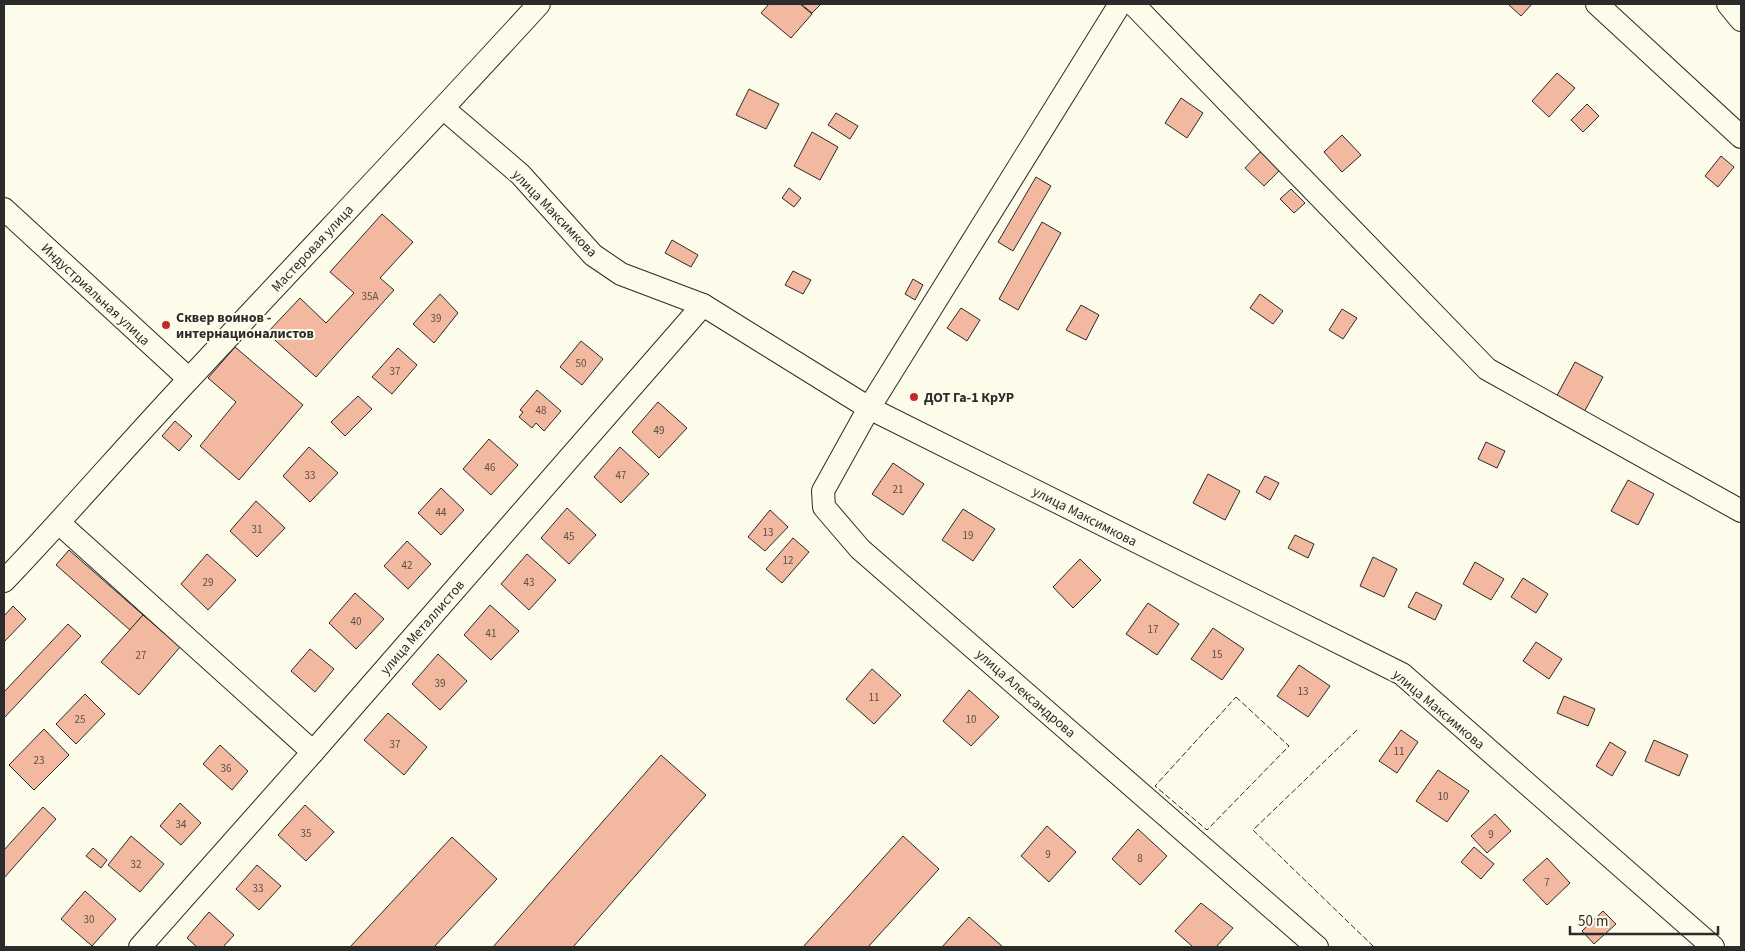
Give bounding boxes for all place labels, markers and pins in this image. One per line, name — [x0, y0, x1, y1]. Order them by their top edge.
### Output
place label: Сквер воинов - интернационалистов — [176, 308, 314, 344]
marker: Сквер воинов - интернационалистов — [160, 319, 172, 331]
place label: ДОТ Га-1 КрУР — [924, 388, 1014, 408]
marker: ДОТ Га-1 КрУР — [908, 391, 920, 403]

